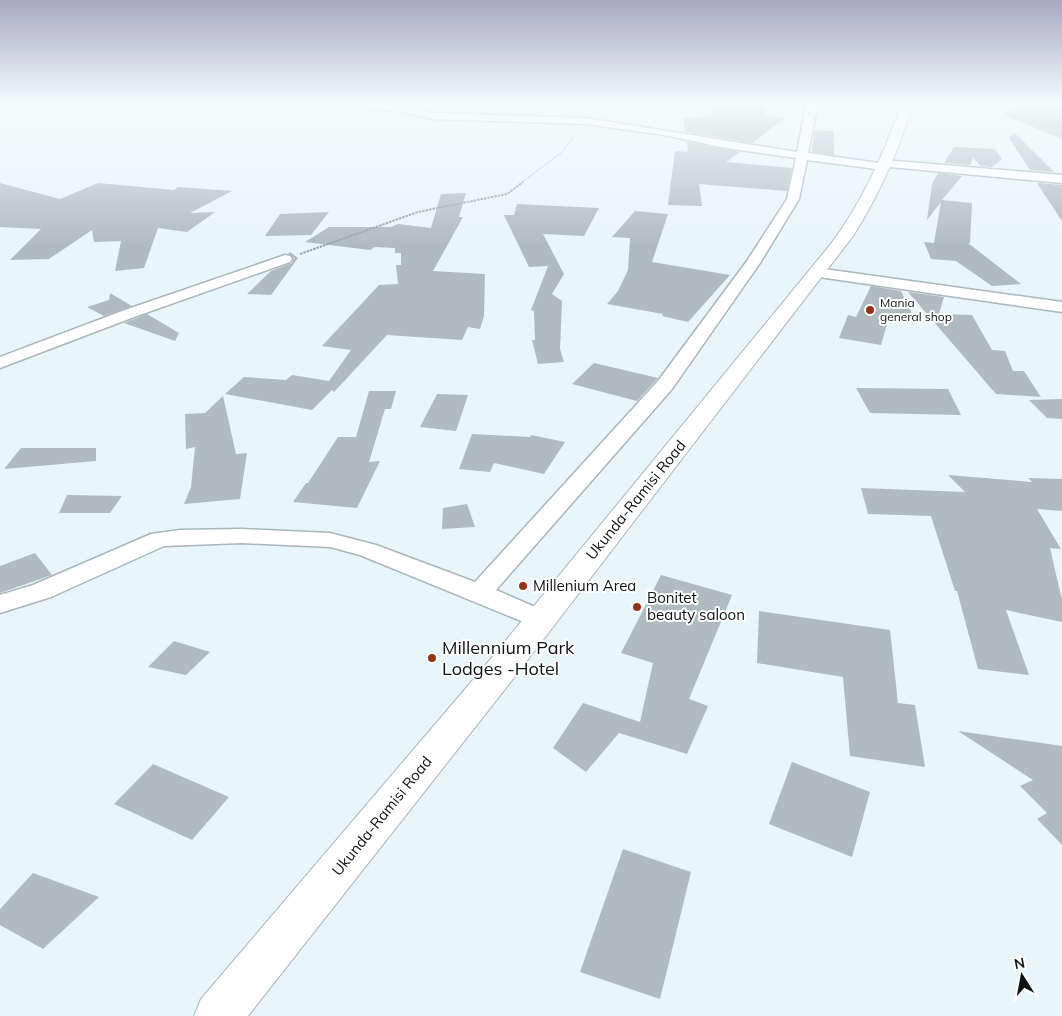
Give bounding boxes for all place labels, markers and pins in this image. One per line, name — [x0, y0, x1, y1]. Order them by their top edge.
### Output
place label: Mania general shop — [880, 295, 952, 324]
marker: Mania general shop — [864, 304, 876, 316]
place label: Millenium Area — [533, 576, 636, 595]
marker: Millenium Area — [517, 580, 529, 592]
place label: Bonitet beauty saloon — [647, 588, 745, 624]
marker: Bonitet beauty saloon — [631, 601, 643, 613]
place label: Millennium Park Lodges -Hotel — [442, 636, 575, 680]
marker: Millennium Park Lodges -Hotel — [426, 652, 438, 664]

